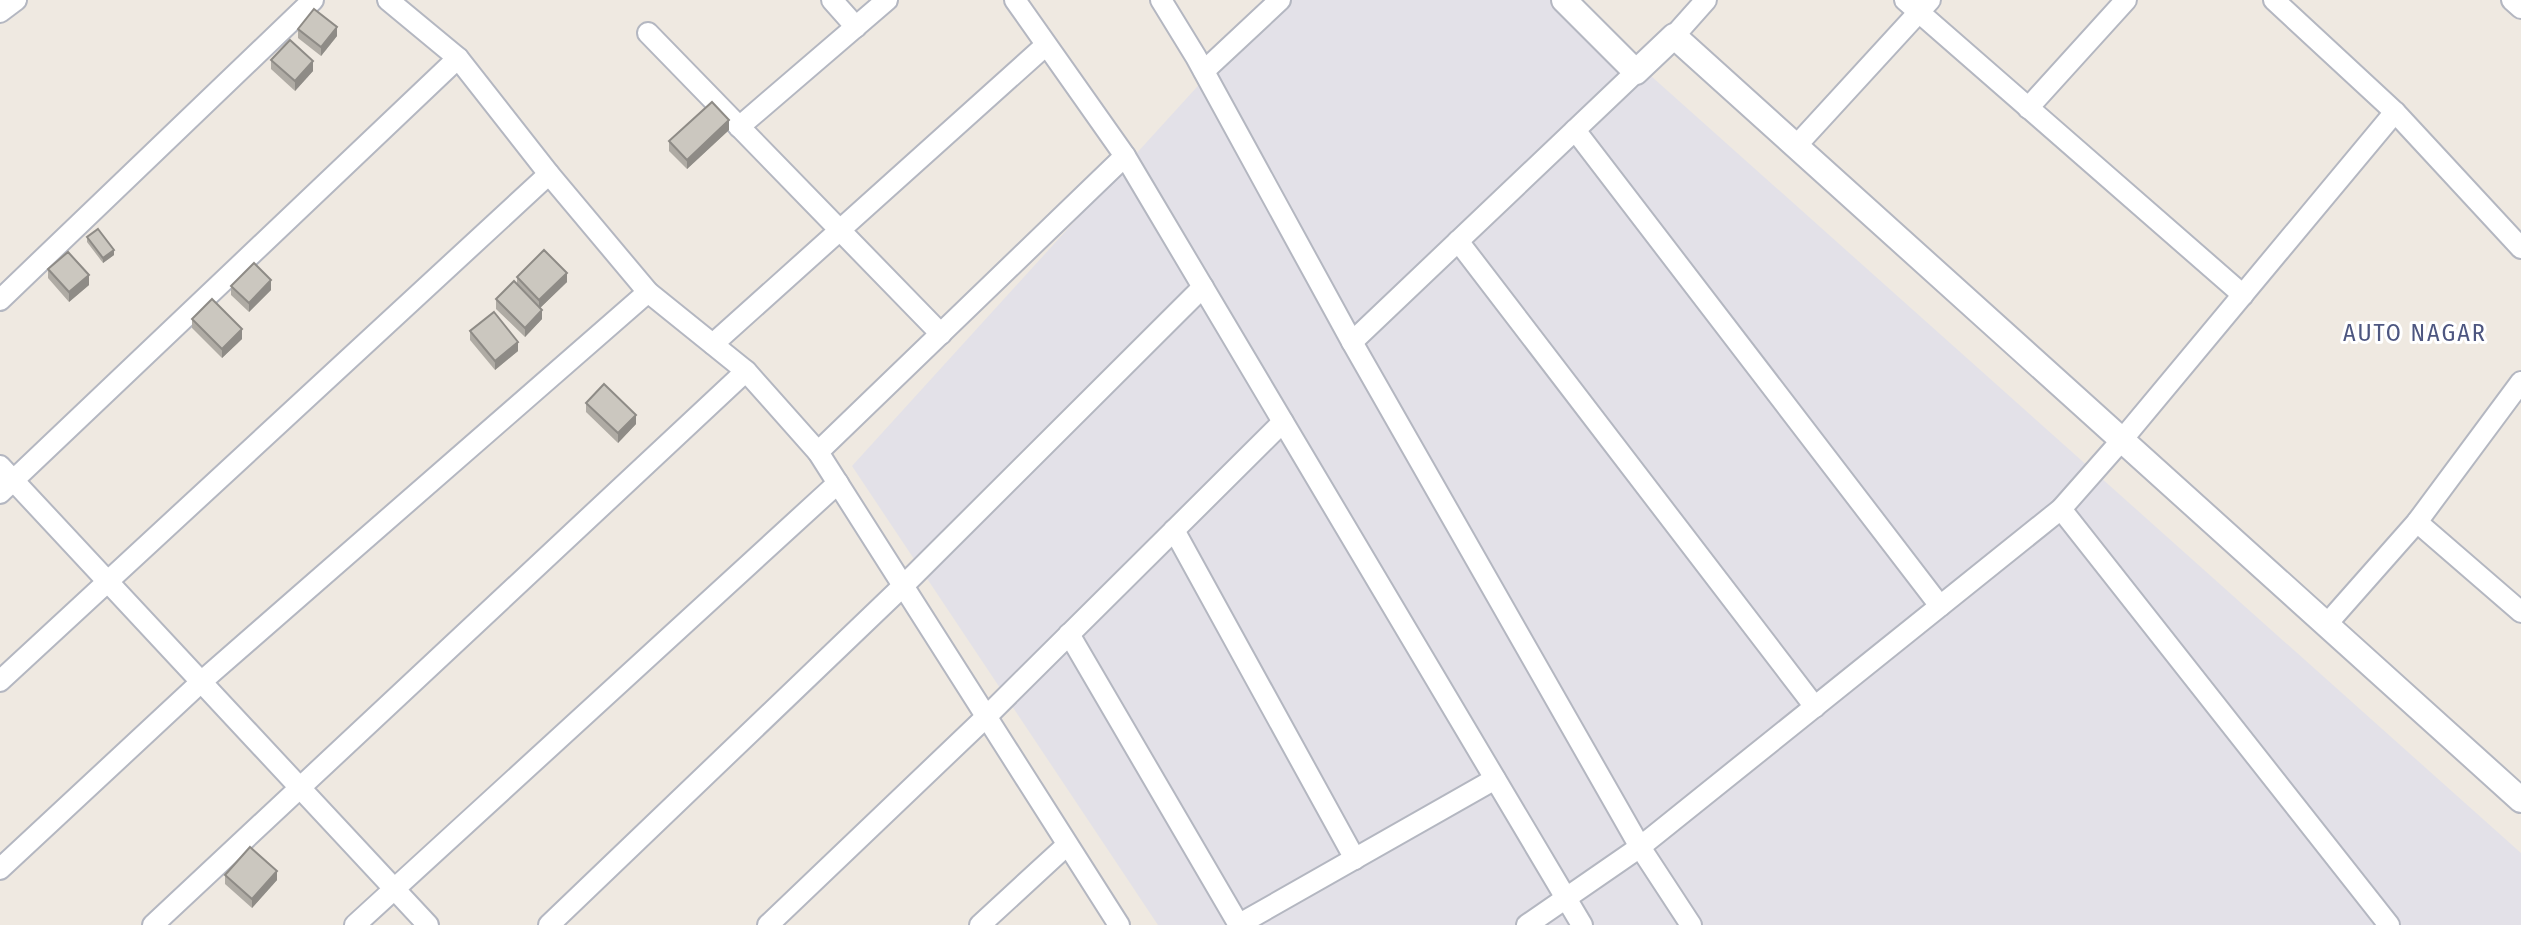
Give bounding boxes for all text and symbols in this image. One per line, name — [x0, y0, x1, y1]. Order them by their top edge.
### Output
district label: AUTO NAGAR — [2343, 319, 2487, 347]

